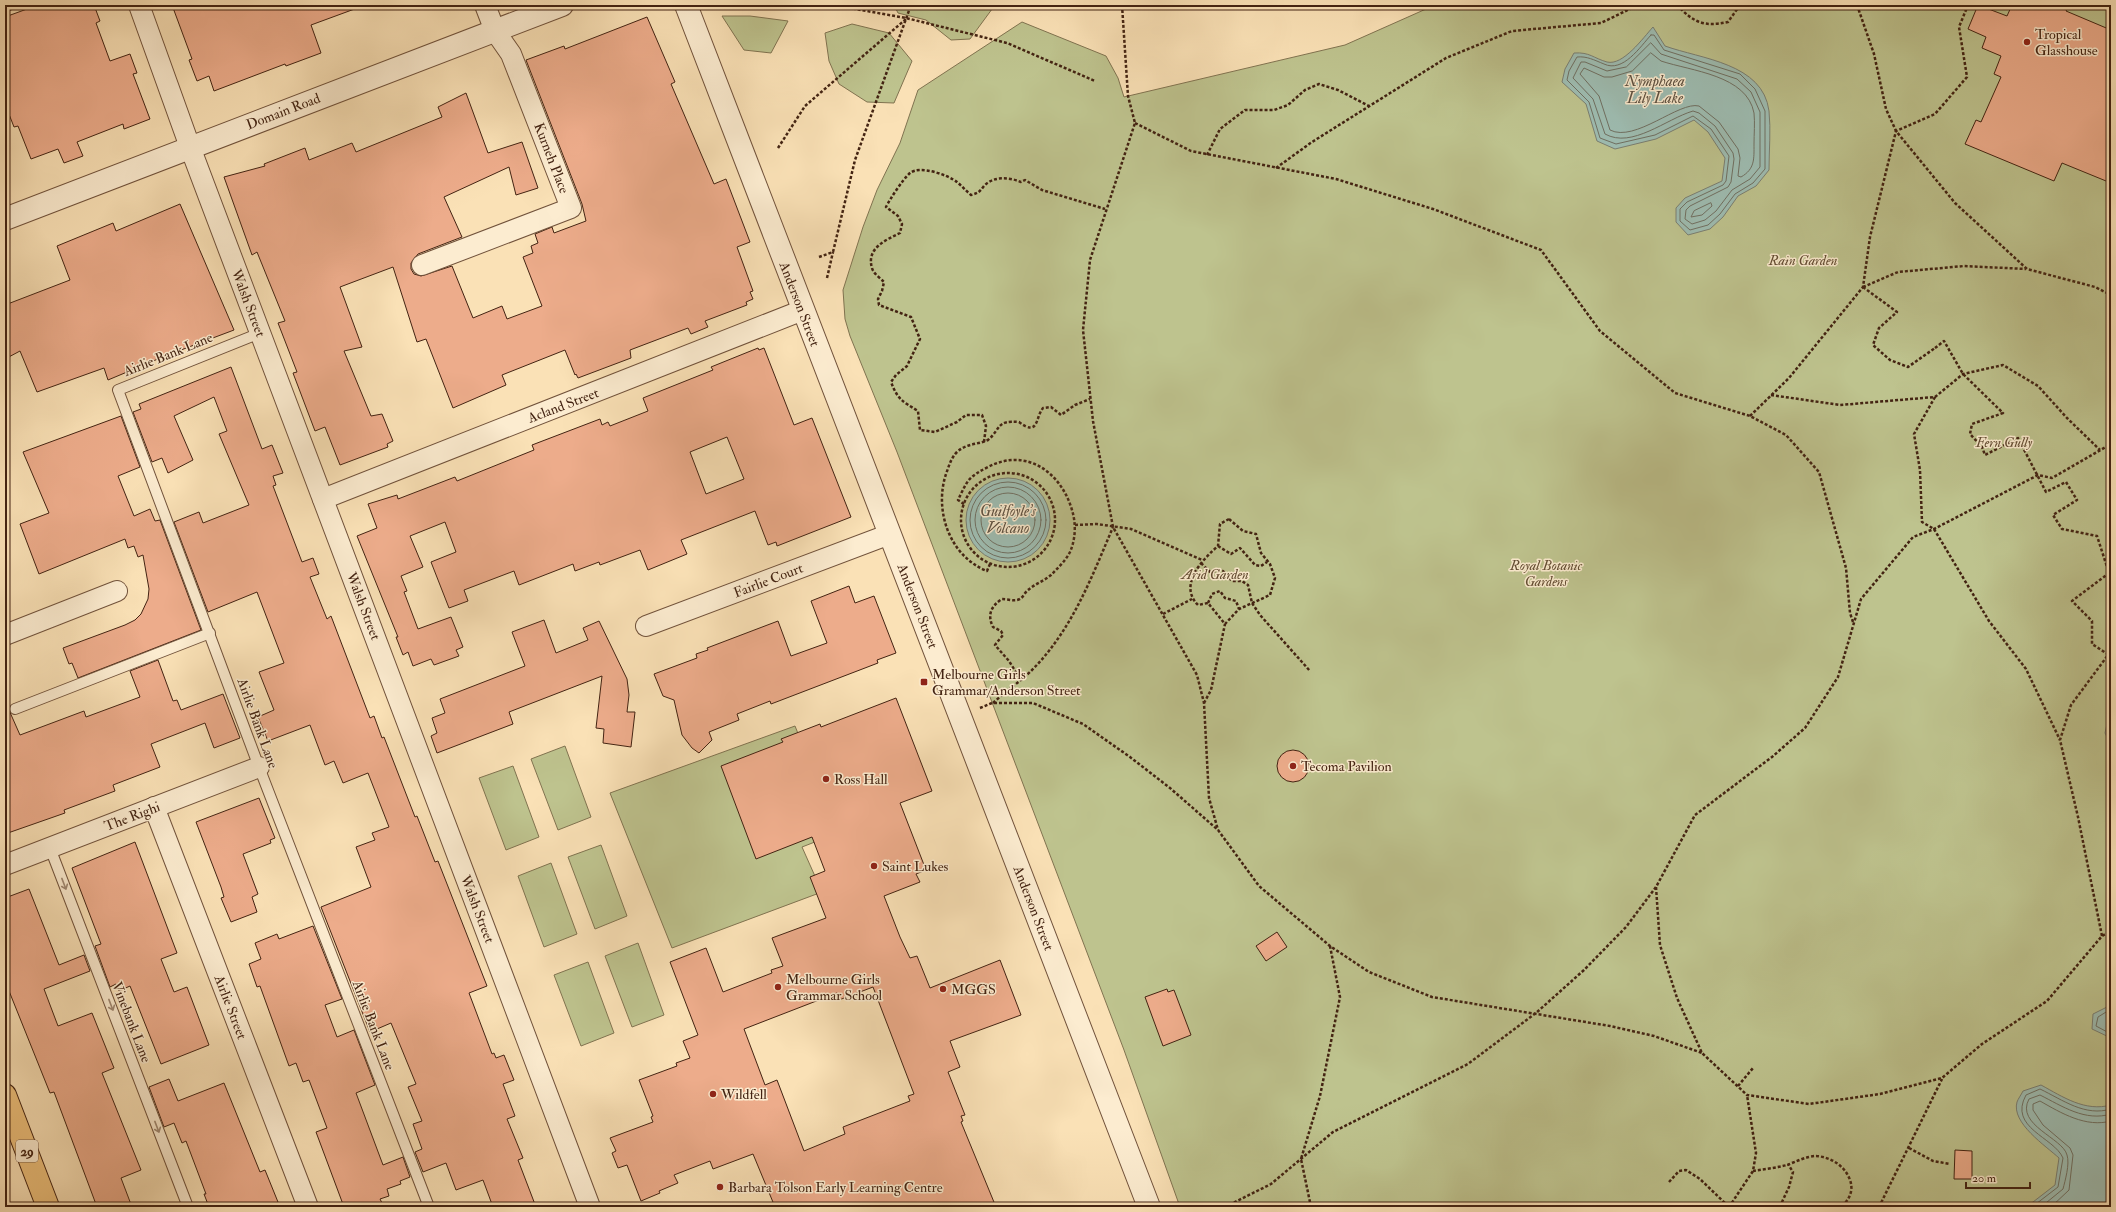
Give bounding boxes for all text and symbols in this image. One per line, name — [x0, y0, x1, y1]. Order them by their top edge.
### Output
place label: Tropical Glasshouse — [2035, 26, 2098, 59]
marker: Tropical Glasshouse — [2022, 37, 2032, 47]
water label: Nymphaea Lily Lake — [1624, 72, 1685, 108]
street label: Domain Road — [244, 90, 323, 133]
street label: Kurneh Place — [530, 120, 573, 196]
park label: Rain Garden — [1768, 252, 1838, 269]
street label: Anderson Street — [775, 258, 824, 349]
street label: Walsh Street — [227, 266, 269, 340]
street label: Airlie Bank Lane — [120, 329, 215, 380]
street label: Acland Street — [524, 384, 601, 427]
park label: Fern Gully — [1975, 434, 2032, 451]
water label: Guilfoyle's Volcano — [980, 502, 1037, 538]
park label: Royal Botanic Gardens — [1509, 557, 1583, 590]
street label: Fairlie Court — [731, 559, 806, 601]
street label: Anderson Street — [893, 560, 942, 651]
park label: Arid Garden — [1179, 566, 1249, 583]
street label: Walsh Street — [342, 569, 384, 643]
place label: Melbourne Girls Grammar/Anderson Street — [932, 666, 1081, 699]
street label: Airlie Bank Lane — [233, 675, 282, 771]
marker: Melbourne Girls Grammar/Anderson Street — [919, 677, 929, 687]
place label: Tecoma Pavilion — [1301, 758, 1392, 775]
marker: Tecoma Pavilion — [1288, 761, 1298, 771]
place label: Ross Hall — [834, 771, 888, 788]
marker: Ross Hall — [821, 774, 831, 784]
street label: The Righi — [102, 798, 163, 835]
place label: Saint Lukes — [882, 858, 949, 875]
marker: Saint Lukes — [869, 861, 879, 871]
street label: Anderson Street — [1009, 862, 1058, 953]
street label: Walsh Street — [456, 872, 498, 946]
one-way arrow — [61, 878, 69, 890]
place label: Melbourne Girls Grammar School — [786, 971, 883, 1004]
street label: Airlie Street — [210, 972, 251, 1042]
street label: Airlie Bank Lane — [348, 977, 398, 1073]
street label: Vinebank Lane — [108, 979, 155, 1065]
place label: MGGS — [951, 981, 996, 998]
marker: Melbourne Girls Grammar School — [773, 982, 783, 992]
marker: MGGS — [938, 984, 948, 994]
one-way arrow — [107, 999, 115, 1011]
place label: Wildfell — [720, 1086, 767, 1103]
marker: Wildfell — [708, 1089, 718, 1099]
one-way arrow — [154, 1120, 162, 1132]
road number: 29 — [16, 1140, 38, 1162]
scale bar — [1966, 1164, 2030, 1190]
text: 20 m — [1972, 1171, 1997, 1186]
place label: Barbara Tolson Early Learning Centre — [728, 1179, 943, 1197]
marker: Barbara Tolson Early Learning Centre — [715, 1182, 725, 1192]

